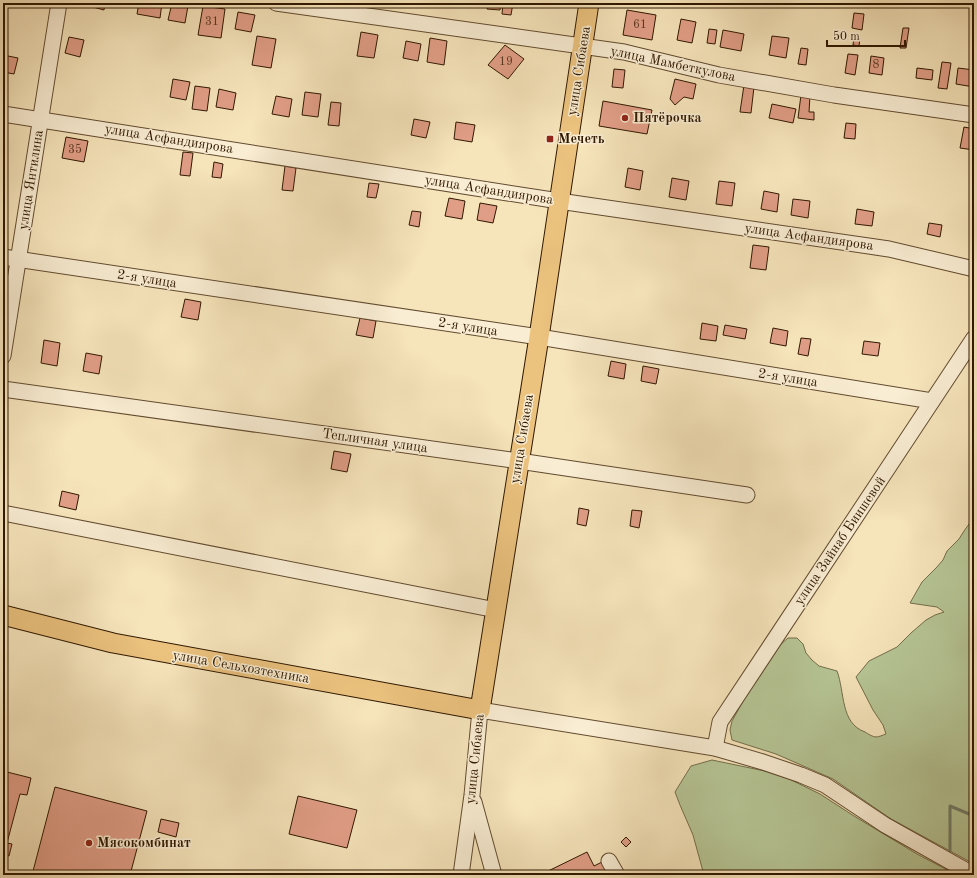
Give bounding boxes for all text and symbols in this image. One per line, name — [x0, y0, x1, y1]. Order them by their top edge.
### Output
house number: 31 — [205, 16, 219, 28]
house number: 61 — [633, 19, 647, 31]
scale bar — [827, 22, 905, 48]
street label: улица Сибаева — [565, 25, 593, 117]
text: 50 m — [833, 30, 860, 43]
street label: улица Мамбеткулова — [609, 44, 737, 84]
house number: 19 — [499, 56, 513, 68]
house number: 8 — [873, 59, 880, 71]
place label: Пятёрочка — [633, 111, 702, 125]
marker: Пятёрочка — [620, 113, 630, 123]
street label: улица Асфандиярова — [104, 122, 234, 157]
street label: улица Янтилина — [16, 129, 46, 231]
place label: Мечеть — [558, 132, 605, 146]
marker: Мечеть — [545, 134, 555, 144]
house number: 35 — [68, 143, 82, 156]
street label: улица Асфандиярова — [424, 173, 554, 208]
street label: улица Асфандиярова — [744, 221, 874, 254]
street label: 2-я улица — [116, 267, 178, 291]
street label: 2-я улица — [437, 315, 499, 339]
street label: 2-я улица — [757, 366, 819, 390]
street label: улица Сибаева — [508, 393, 536, 485]
street label: Тепличная улица — [321, 427, 429, 455]
street label: улица Зайнаб Биишевой — [792, 474, 888, 608]
street label: улица Сельхозтехника — [172, 648, 311, 686]
street label: улица Сибаева — [463, 713, 487, 805]
place label: Мясокомбинат — [97, 836, 191, 850]
marker: Мясокомбинат — [84, 838, 94, 848]

